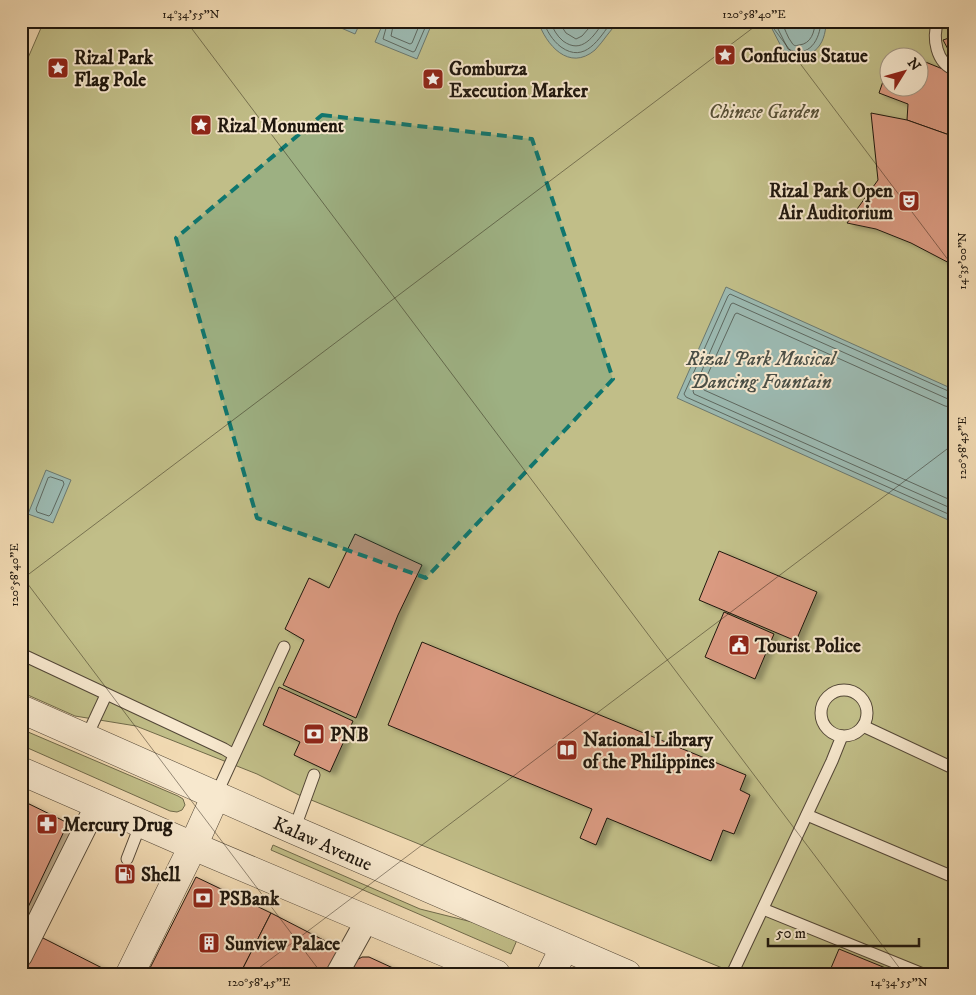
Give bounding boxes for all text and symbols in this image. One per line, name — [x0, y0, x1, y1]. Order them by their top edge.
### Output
text: 14°34'55"N — [162, 7, 220, 22]
text: 120°58'40"E — [722, 7, 786, 22]
place icon: Confucius Statue — [713, 43, 737, 67]
place label: Confucius Statue — [741, 45, 868, 68]
place label: Rizal Park Flag Pole — [74, 47, 154, 92]
north arrow — [878, 48, 928, 98]
text: N — [903, 55, 925, 75]
place icon: Rizal Park Flag Pole — [46, 56, 70, 80]
place label: Gomburza Execution Marker — [449, 58, 589, 103]
place icon: Gomburza Execution Marker — [421, 67, 445, 91]
park label: Chinese Garden — [709, 101, 820, 124]
place icon: Rizal Monument — [189, 113, 213, 137]
place label: Rizal Monument — [217, 115, 345, 138]
place label: Rizal Park Open Air Auditorium — [769, 180, 894, 225]
theatre icon: Rizal Park Open Air Auditorium — [897, 189, 921, 213]
text: 14°35'00"N — [955, 232, 970, 290]
water label: Rizal Park Musical Dancing Fountain — [685, 347, 838, 395]
text: 120°58'45"E — [955, 416, 970, 479]
text: 120°58'40"E — [7, 543, 22, 607]
public building icon: Tourist Police — [727, 633, 751, 657]
place label: Tourist Police — [754, 635, 861, 658]
bank icon: PNB — [302, 722, 326, 746]
place label: PNB — [330, 724, 369, 747]
place label: National Library of the Philippines — [583, 729, 715, 774]
library icon: National Library of the Philippines — [555, 738, 579, 762]
pharmacy icon: Mercury Drug — [35, 812, 59, 836]
street label: Kalaw Avenue — [269, 812, 376, 877]
place label: Mercury Drug — [63, 814, 173, 837]
fuel station icon: Shell — [113, 862, 137, 886]
place label: Shell — [141, 864, 180, 887]
bank icon: PSBank — [191, 886, 215, 910]
place label: PSBank — [219, 888, 280, 911]
scale bar — [768, 915, 920, 947]
text: 50 m — [776, 924, 806, 943]
building icon: Sunview Palace — [197, 931, 221, 955]
place label: Sunview Palace — [225, 933, 340, 956]
text: 120°58'45"E — [228, 975, 291, 990]
text: 14°34'55"N — [870, 975, 928, 990]

